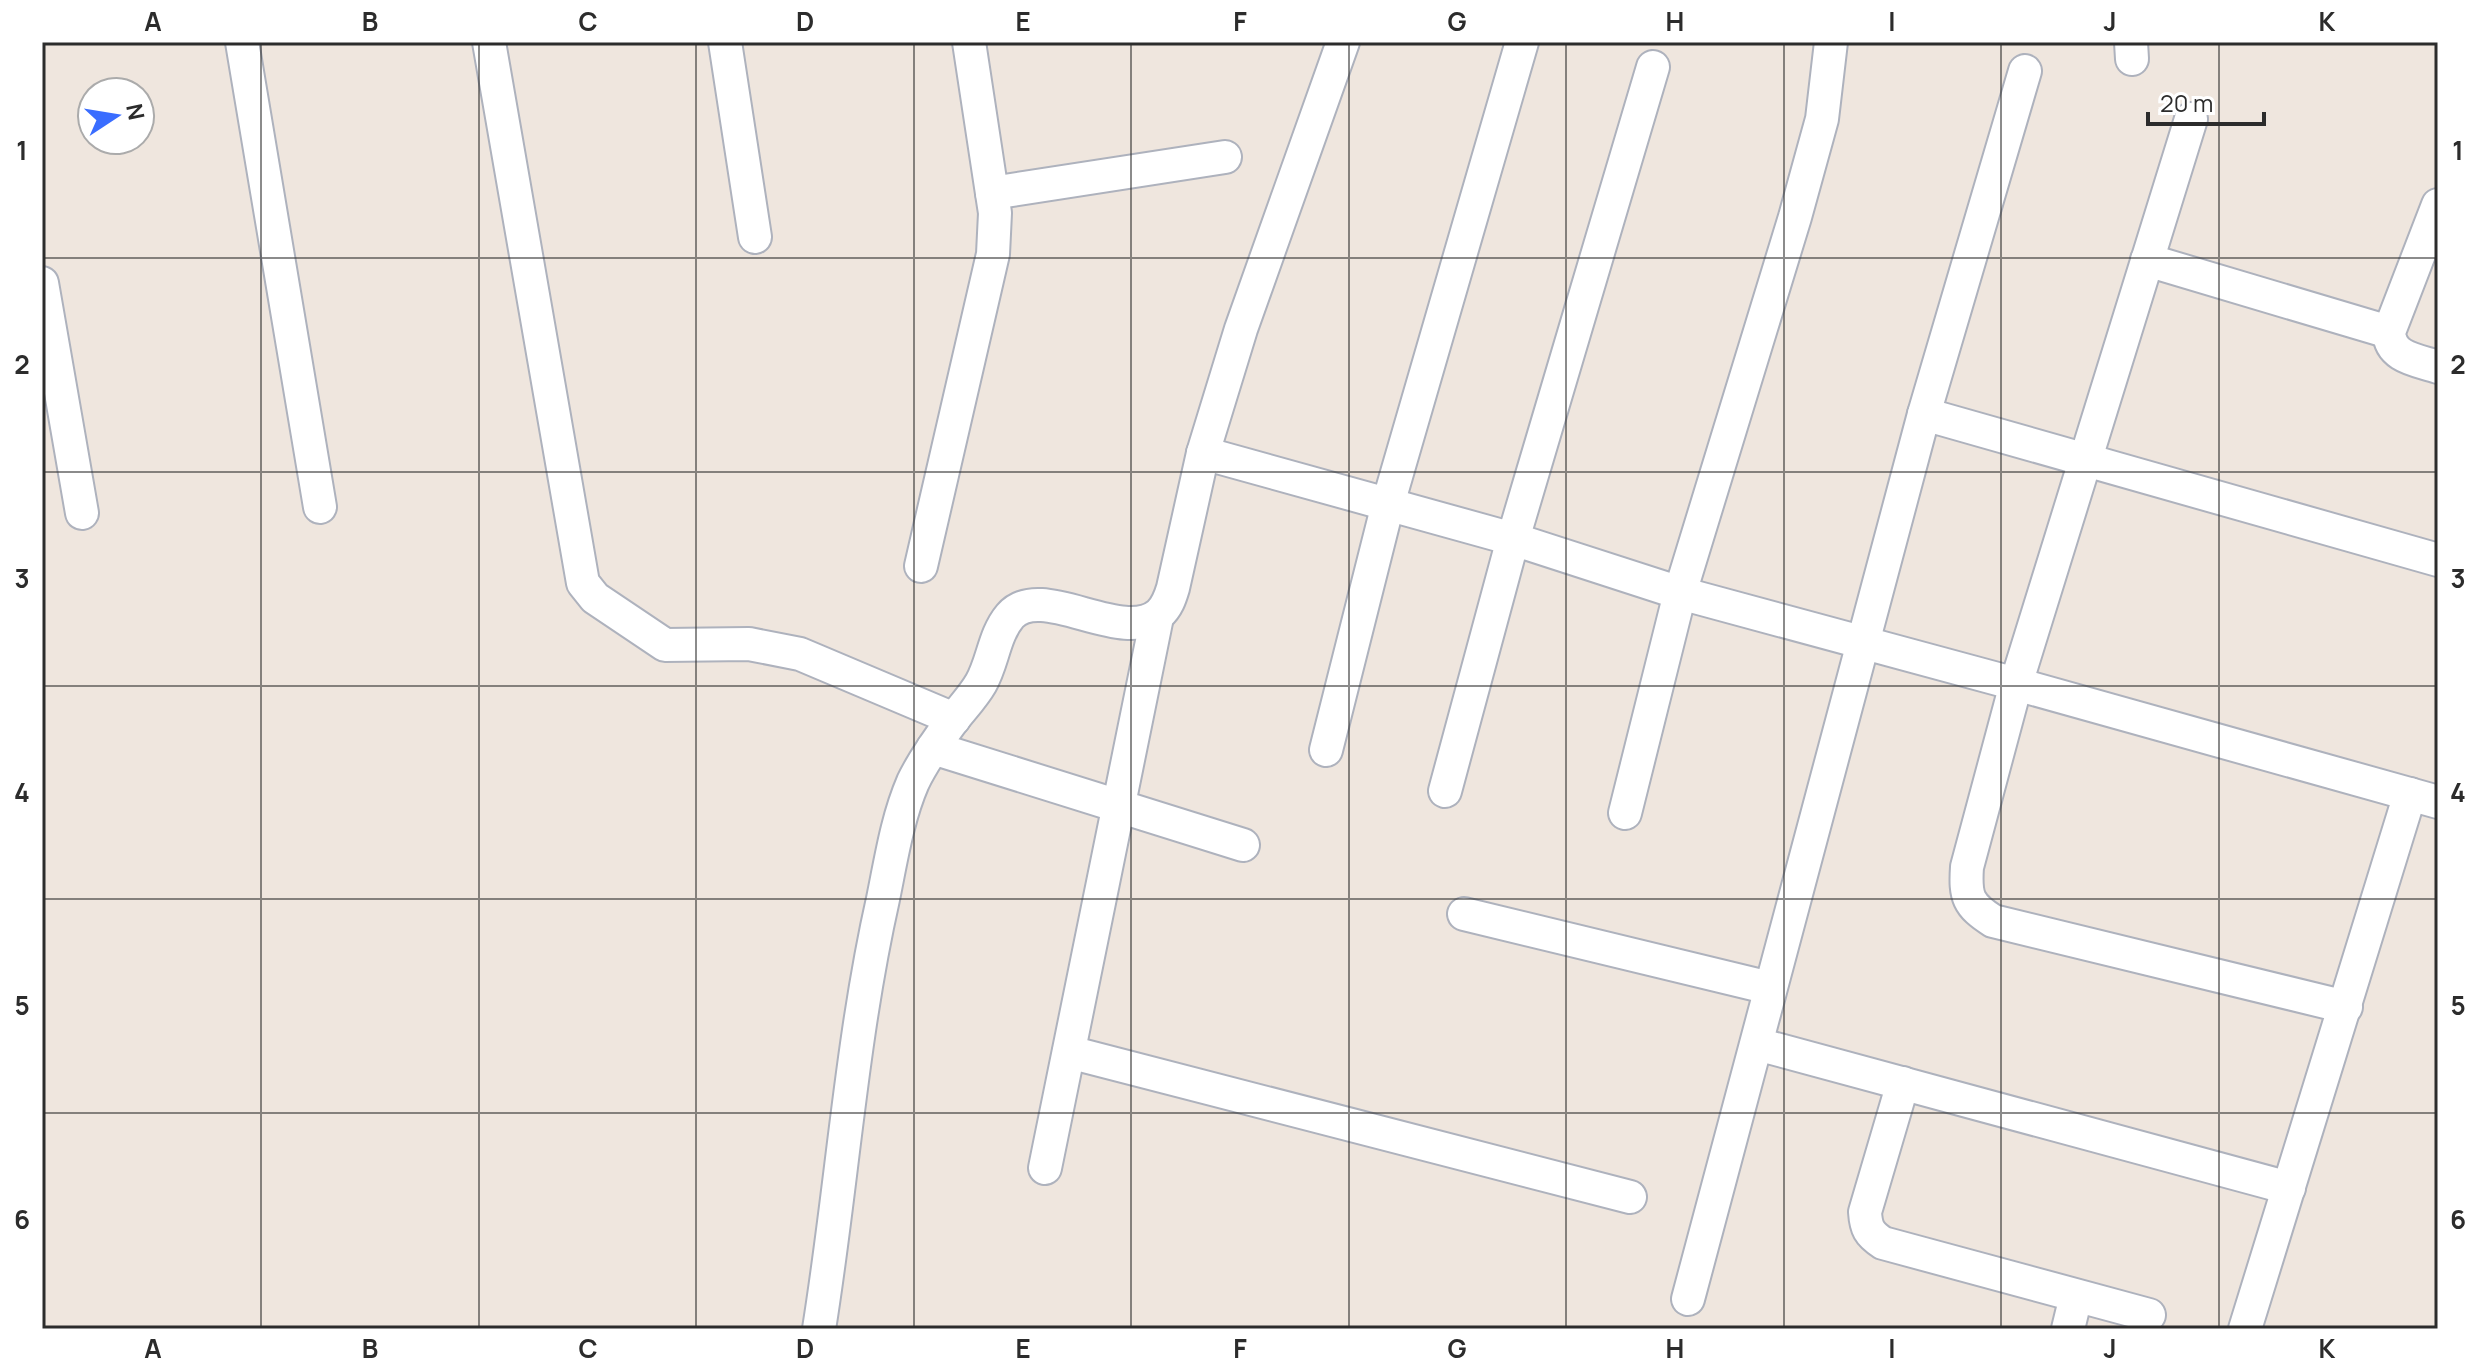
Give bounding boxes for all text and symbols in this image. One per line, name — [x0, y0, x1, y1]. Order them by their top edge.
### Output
text: A — [144, 3, 162, 39]
text: B — [362, 3, 378, 39]
text: C — [578, 3, 598, 39]
text: D — [796, 3, 814, 39]
text: E — [1015, 3, 1031, 39]
text: F — [1233, 3, 1247, 39]
text: G — [1447, 3, 1467, 39]
text: H — [1666, 3, 1684, 39]
text: I — [1888, 3, 1896, 39]
text: J — [2103, 3, 2117, 39]
text: K — [2319, 3, 2336, 39]
north arrow — [76, 76, 156, 156]
scale bar — [2148, 76, 2264, 126]
text: 20 m — [2160, 86, 2213, 119]
text: N — [119, 101, 152, 123]
text: 1 — [16, 132, 28, 168]
text: 1 — [2452, 132, 2464, 168]
text: 2 — [14, 346, 30, 382]
text: 2 — [2450, 346, 2466, 382]
text: 3 — [14, 560, 30, 596]
text: 3 — [2450, 560, 2466, 596]
text: 4 — [14, 774, 30, 810]
text: 4 — [2450, 774, 2466, 810]
text: 5 — [14, 987, 30, 1023]
text: 5 — [2450, 987, 2466, 1023]
text: 6 — [14, 1201, 30, 1237]
text: 6 — [2450, 1201, 2466, 1237]
text: A — [144, 1330, 162, 1366]
text: B — [362, 1330, 378, 1366]
text: C — [578, 1330, 598, 1366]
text: D — [796, 1330, 814, 1366]
text: E — [1015, 1330, 1031, 1366]
text: F — [1233, 1330, 1247, 1366]
text: G — [1447, 1330, 1467, 1366]
text: H — [1666, 1330, 1684, 1366]
text: I — [1888, 1330, 1896, 1366]
text: J — [2103, 1330, 2117, 1366]
text: K — [2319, 1330, 2336, 1366]

